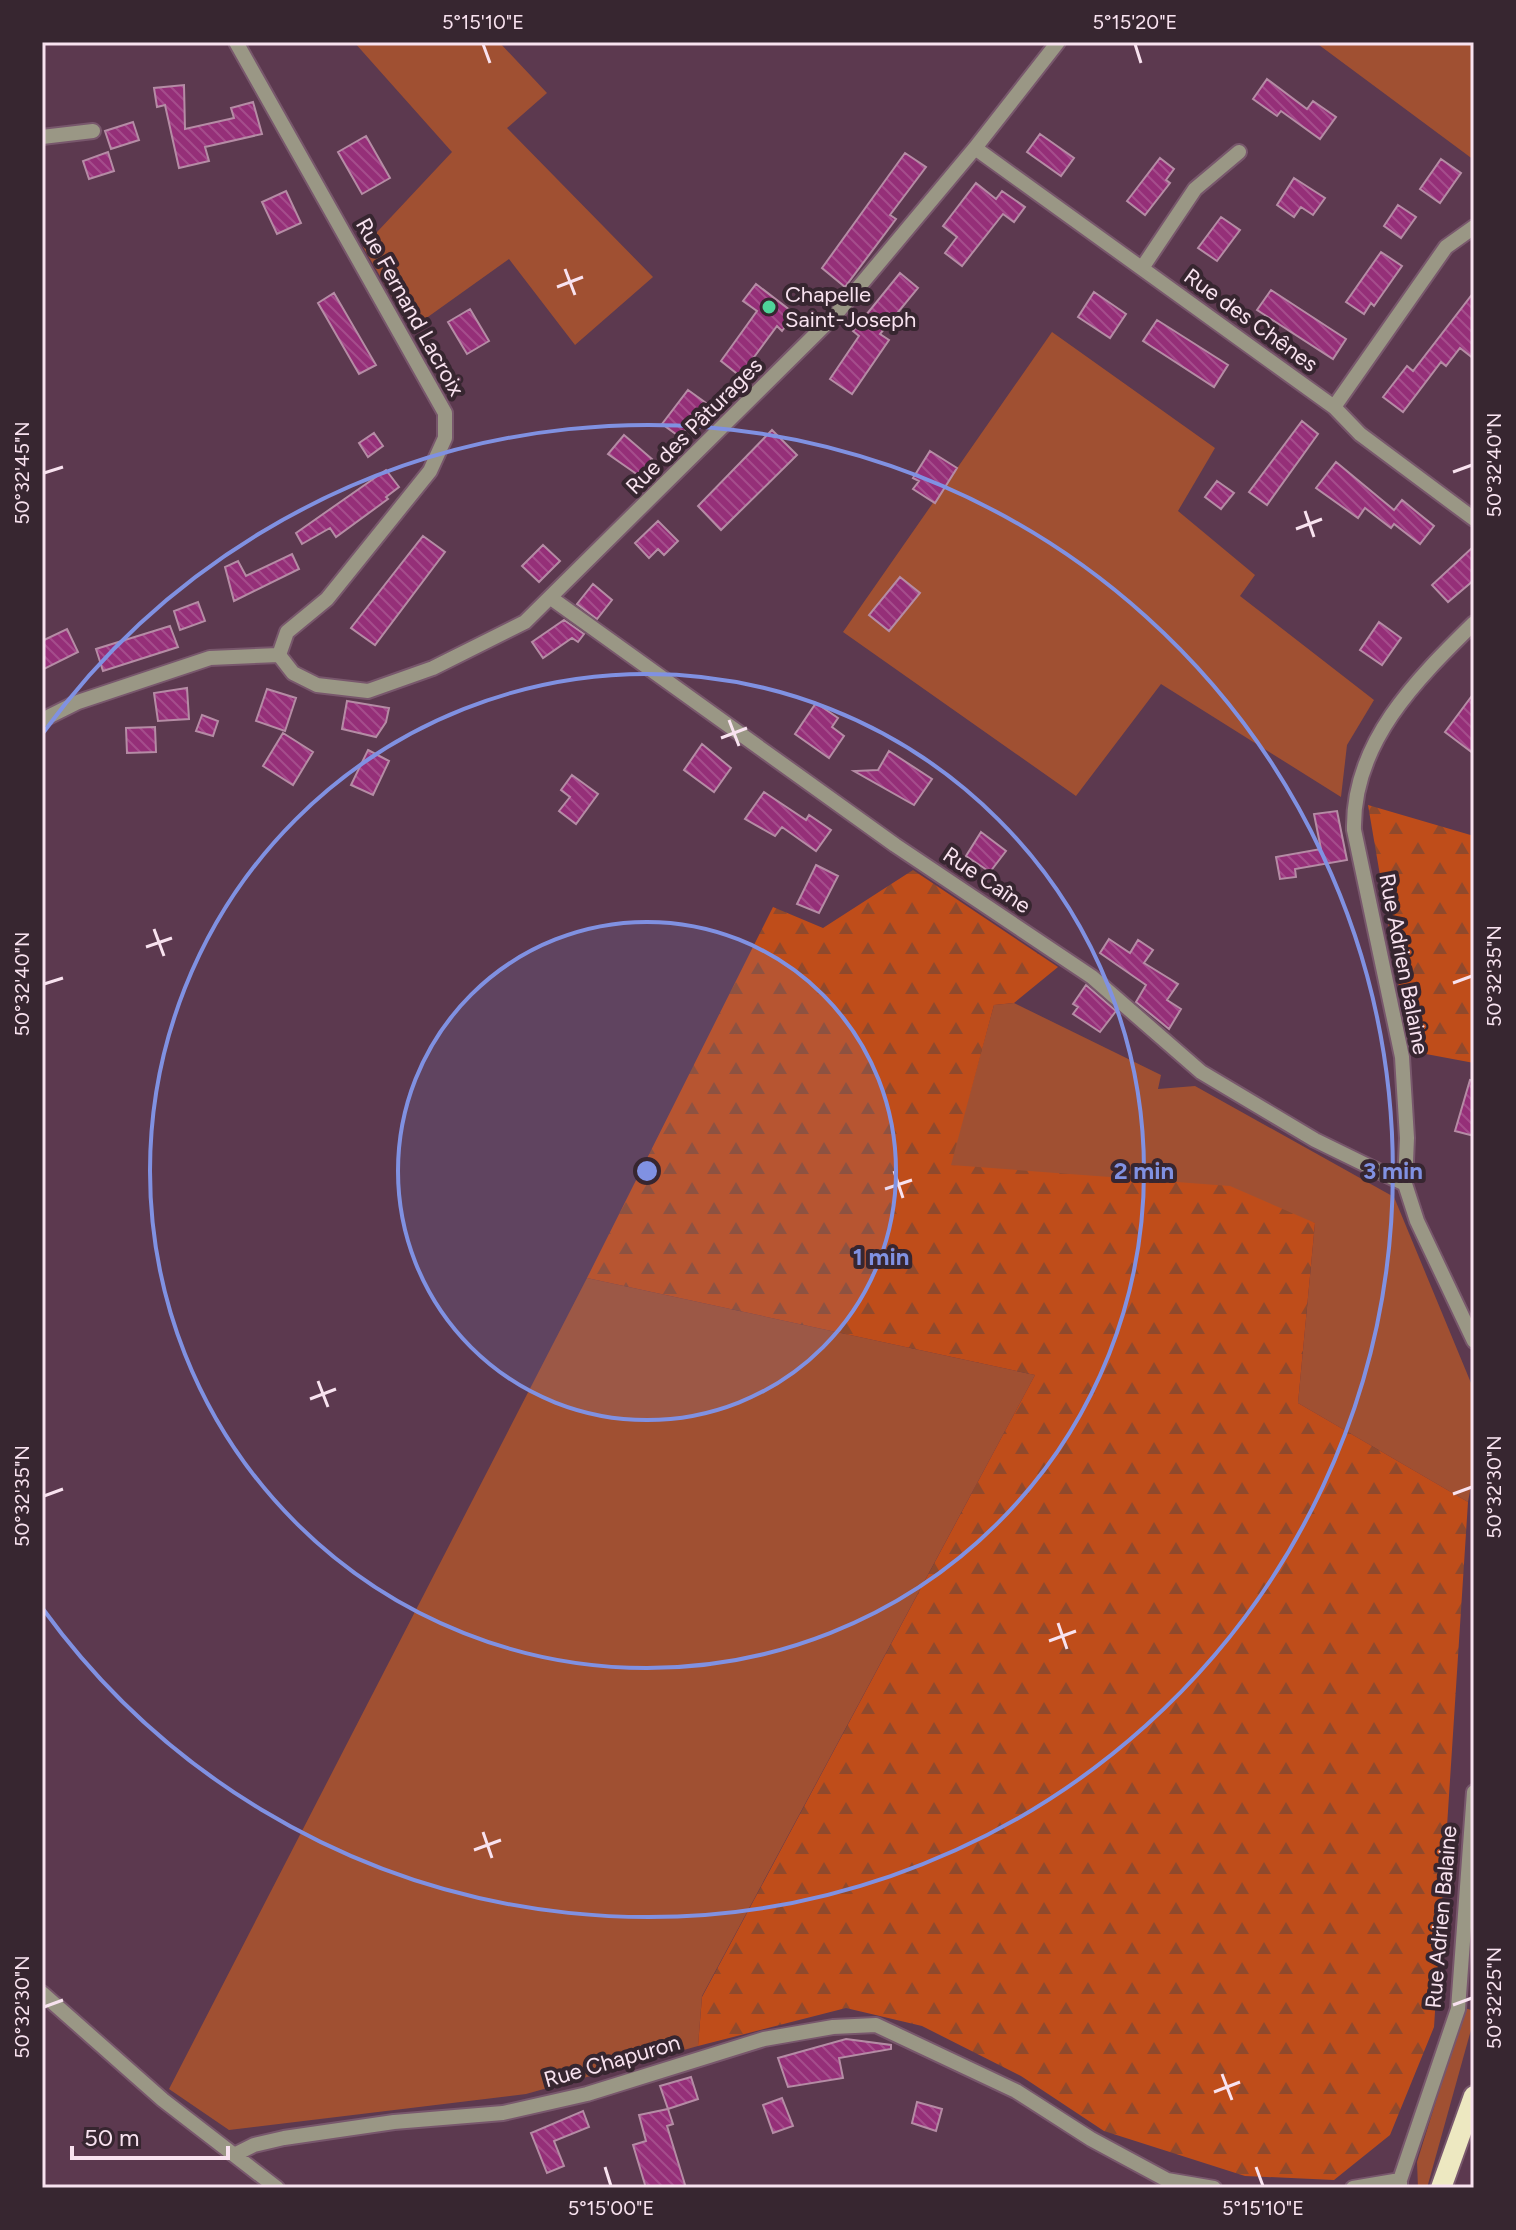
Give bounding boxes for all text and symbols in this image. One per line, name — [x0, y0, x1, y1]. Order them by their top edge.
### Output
text: 5°15'10"E — [442, 10, 524, 34]
text: 5°15'20"E — [1093, 10, 1177, 34]
street label: Rue Fernand Lacroix — [350, 213, 470, 401]
street label: Rue des Chênes — [1179, 262, 1323, 378]
place label: Chapelle Saint-Joseph — [785, 281, 916, 333]
marker: Chapelle Saint-Joseph — [760, 298, 778, 316]
street label: Rue des Pâturages — [620, 352, 768, 500]
text: 50°32'40"N — [1482, 413, 1506, 517]
text: 50°32'45"N — [10, 421, 34, 525]
street label: Rue Caîne — [938, 841, 1036, 919]
street label: Rue Adrien Balaine — [1373, 871, 1435, 1057]
text: 50°32'35"N — [1482, 925, 1506, 1027]
text: 50°32'40"N — [10, 932, 34, 1036]
text: 2 min — [1114, 1156, 1174, 1185]
text: 3 min — [1363, 1156, 1423, 1185]
centre of rings — [633, 1157, 661, 1185]
text: 1 min — [853, 1242, 909, 1271]
text: 50°32'30"N — [1482, 1435, 1506, 1539]
text: 50°32'35"N — [10, 1445, 34, 1547]
street label: Rue Adrien Balaine — [1420, 1824, 1462, 2010]
text: 50°32'25"N — [1482, 1947, 1506, 2049]
text: 50°32'30"N — [10, 1955, 34, 2059]
street label: Rue Chapuron — [541, 2029, 683, 2093]
scale bar — [72, 2110, 228, 2160]
text: 50 m — [84, 2123, 140, 2152]
text: 5°15'00"E — [568, 2196, 654, 2220]
text: 5°15'10"E — [1222, 2196, 1304, 2220]

